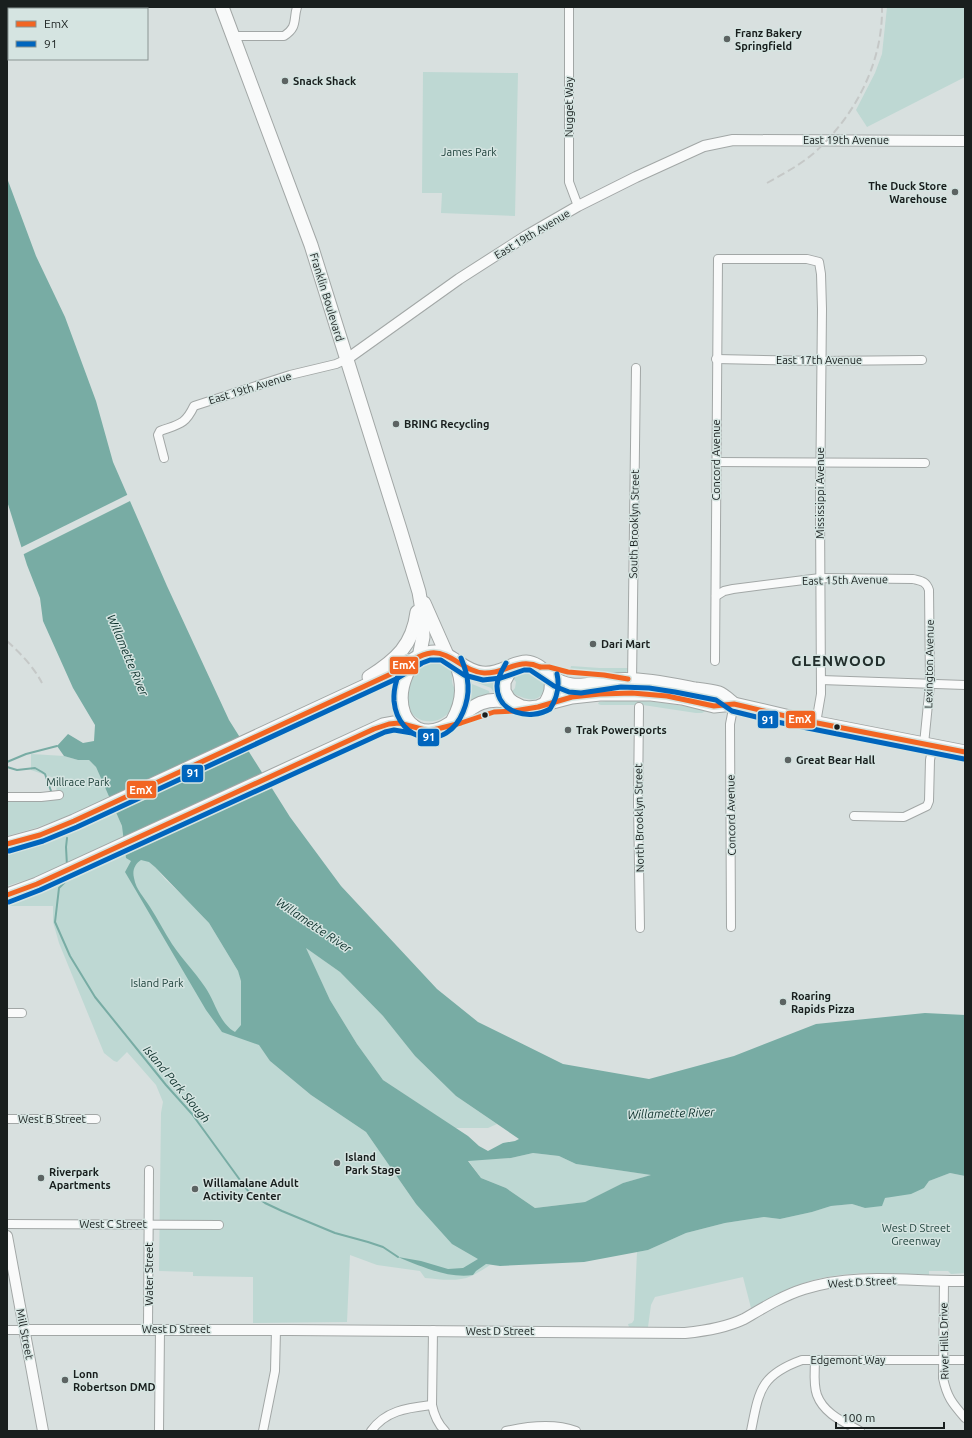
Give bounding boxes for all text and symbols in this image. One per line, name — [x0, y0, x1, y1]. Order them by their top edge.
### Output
legend — [8, 8, 148, 60]
text: EmX — [44, 17, 69, 30]
place label: Franz Bakery Springfield — [735, 27, 802, 52]
marker: Franz Bakery Springfield — [722, 34, 732, 44]
text: 91 — [44, 37, 58, 50]
place label: Snack Shack — [293, 75, 357, 87]
marker: Snack Shack — [280, 76, 290, 86]
street label: Nugget Way — [563, 76, 575, 137]
street label: East 19th Avenue — [803, 134, 889, 146]
park label: James Park — [441, 146, 497, 158]
place label: The Duck Store Warehouse — [868, 180, 947, 205]
marker: The Duck Store Warehouse — [950, 187, 960, 197]
street label: East 19th Avenue — [492, 207, 572, 261]
street label: Franklin Boulevard — [308, 251, 346, 343]
street label: East 17th Avenue — [776, 354, 862, 366]
street label: East 19th Avenue — [207, 370, 293, 406]
place label: BRING Recycling — [404, 418, 490, 430]
marker: BRING Recycling — [391, 419, 401, 429]
street label: Concord Avenue — [710, 419, 722, 501]
street label: Mississippi Avenue — [814, 447, 826, 539]
street label: South Brooklyn Street — [627, 469, 641, 579]
street label: East 15th Avenue — [802, 573, 888, 587]
water label: Willamette River — [105, 612, 151, 698]
street label: Lexington Avenue — [922, 619, 936, 709]
place label: Dari Mart — [601, 638, 650, 650]
marker: Dari Mart — [588, 639, 598, 649]
district label: GLENWOOD — [791, 652, 887, 669]
line badge: EmX — [389, 656, 419, 675]
text: EmX — [392, 659, 416, 671]
unlabelled marker — [480, 710, 490, 720]
line badge: 91 — [757, 710, 779, 729]
line badge: EmX — [785, 710, 816, 729]
text: EmX — [788, 713, 812, 725]
text: 91 — [762, 714, 774, 726]
unlabelled marker — [832, 722, 842, 732]
place label: Trak Powersports — [576, 724, 667, 736]
marker: Trak Powersports — [563, 725, 573, 735]
line badge: 91 — [417, 728, 440, 747]
text: 91 — [423, 731, 435, 743]
place label: Great Bear Hall — [796, 754, 876, 766]
marker: Great Bear Hall — [783, 755, 793, 765]
street label: North Brooklyn Street — [632, 763, 646, 873]
line badge: 91 — [181, 764, 204, 783]
text: 91 — [187, 767, 199, 779]
street label: Concord Avenue — [724, 774, 738, 856]
park label: Millrace Park — [46, 776, 110, 788]
line badge: EmX — [126, 780, 157, 799]
text: EmX — [129, 784, 153, 796]
water label: Willamette River — [274, 895, 354, 955]
park label: Island Park — [130, 977, 184, 989]
place label: Roaring Rapids Pizza — [791, 990, 855, 1015]
marker: Roaring Rapids Pizza — [778, 997, 788, 1007]
water label: Island Park Slough — [141, 1043, 213, 1125]
water label: Willamette River — [627, 1105, 715, 1121]
street label: West B Street — [18, 1113, 87, 1125]
place label: Island Park Stage — [345, 1151, 401, 1176]
marker: Island Park Stage — [332, 1158, 342, 1168]
place label: Riverpark Apartments — [49, 1166, 111, 1191]
marker: Riverpark Apartments — [36, 1173, 46, 1183]
place label: Willamalane Adult Activity Center — [203, 1177, 299, 1202]
marker: Willamalane Adult Activity Center — [190, 1184, 200, 1194]
street label: West C Street — [79, 1218, 148, 1230]
park label: West D Street Greenway — [882, 1222, 951, 1247]
street label: Water Street — [143, 1242, 155, 1306]
street label: West D Street — [827, 1274, 897, 1290]
street label: River Hills Drive — [937, 1302, 951, 1380]
street label: Mill Street — [14, 1308, 36, 1361]
street label: West D Street — [142, 1323, 211, 1335]
street label: West D Street — [466, 1325, 535, 1337]
street label: Edgemont Way — [811, 1354, 886, 1366]
place label: Lonn Robertson DMD — [73, 1368, 156, 1393]
marker: Lonn Robertson DMD — [60, 1375, 70, 1385]
scale bar — [836, 1404, 944, 1430]
text: 100 m — [842, 1411, 875, 1424]

